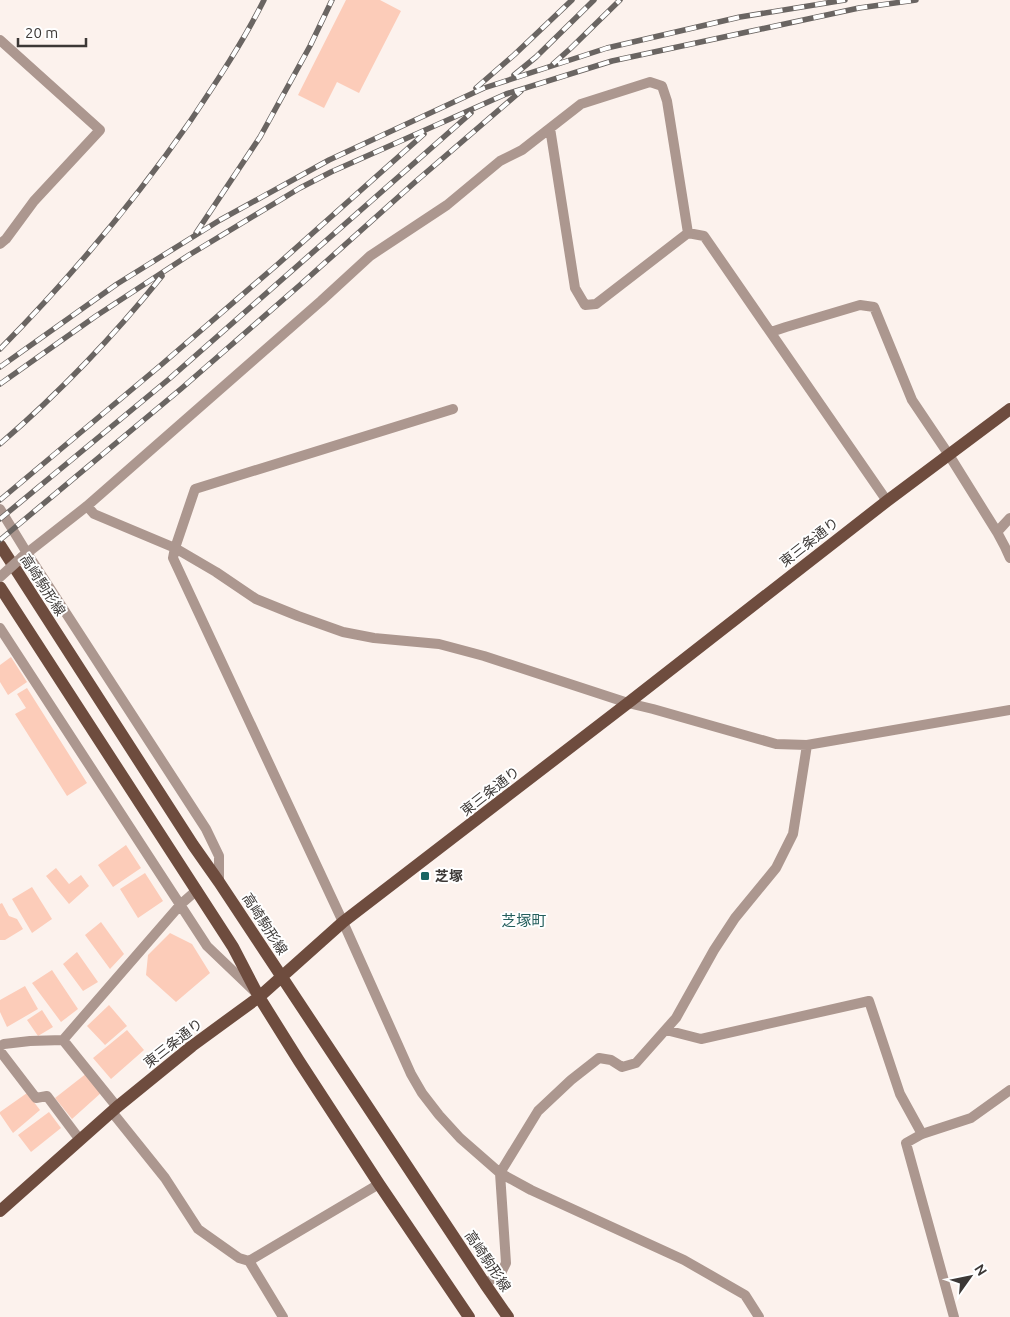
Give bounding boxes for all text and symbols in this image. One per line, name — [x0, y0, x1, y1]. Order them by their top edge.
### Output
scale bar — [18, 15, 85, 47]
text: 20 m — [25, 24, 58, 41]
street label: 東三条通り — [776, 514, 842, 570]
street label: 高崎駒形線 — [17, 551, 69, 619]
street label: 東三条通り — [457, 763, 523, 819]
place label: 芝塚 — [435, 868, 463, 884]
marker: 芝塚 — [419, 870, 431, 882]
street label: 高崎駒形線 — [239, 890, 291, 958]
district label: 芝塚町 — [501, 912, 547, 929]
street label: 東三条通り — [140, 1015, 206, 1071]
street label: 高崎駒形線 — [462, 1228, 514, 1294]
north arrow — [945, 1252, 995, 1302]
text: N — [971, 1261, 990, 1279]

